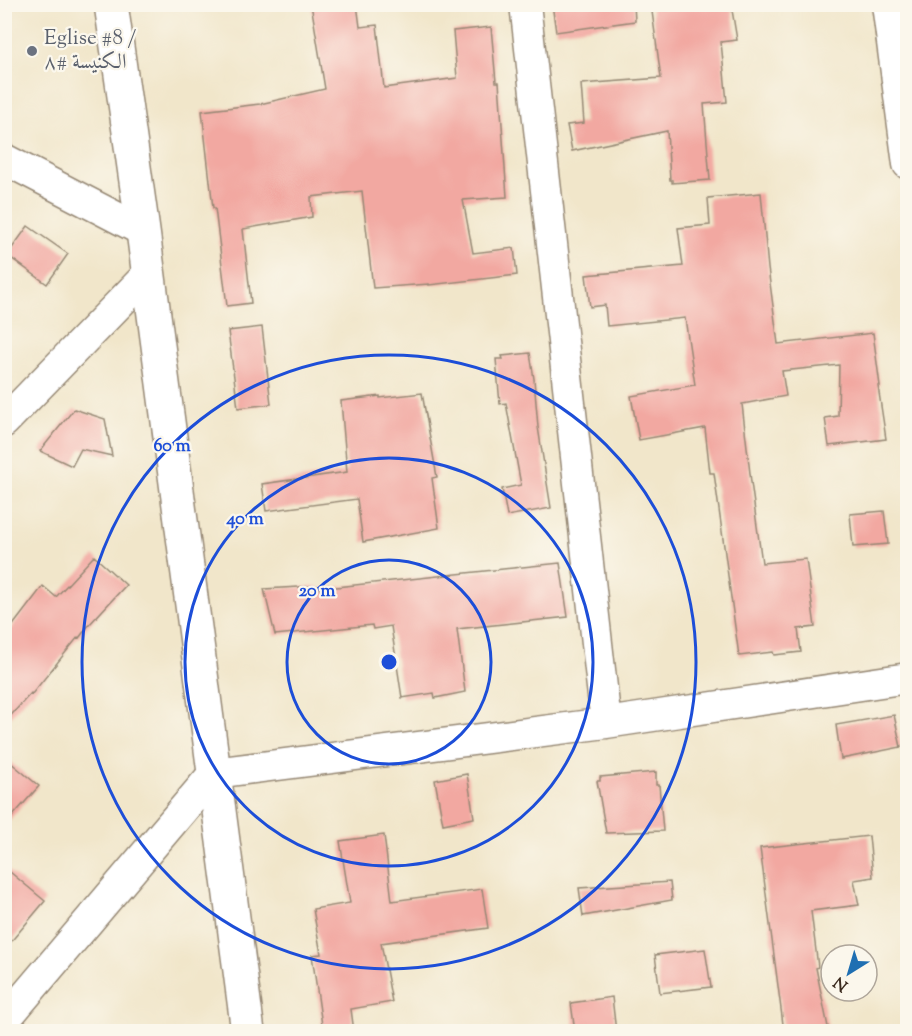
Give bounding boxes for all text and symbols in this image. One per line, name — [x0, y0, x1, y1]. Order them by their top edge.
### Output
place label: Eglise #8 / الكنيسة #٨ — [44, 24, 136, 78]
marker: Eglise #8 / الكنيسة #٨ — [25, 44, 39, 58]
text: 60 m — [153, 434, 191, 460]
text: 40 m — [225, 507, 264, 533]
text: 20 m — [299, 579, 335, 605]
centre of rings — [379, 652, 399, 672]
north arrow — [819, 943, 879, 1003]
text: N — [829, 970, 854, 996]

